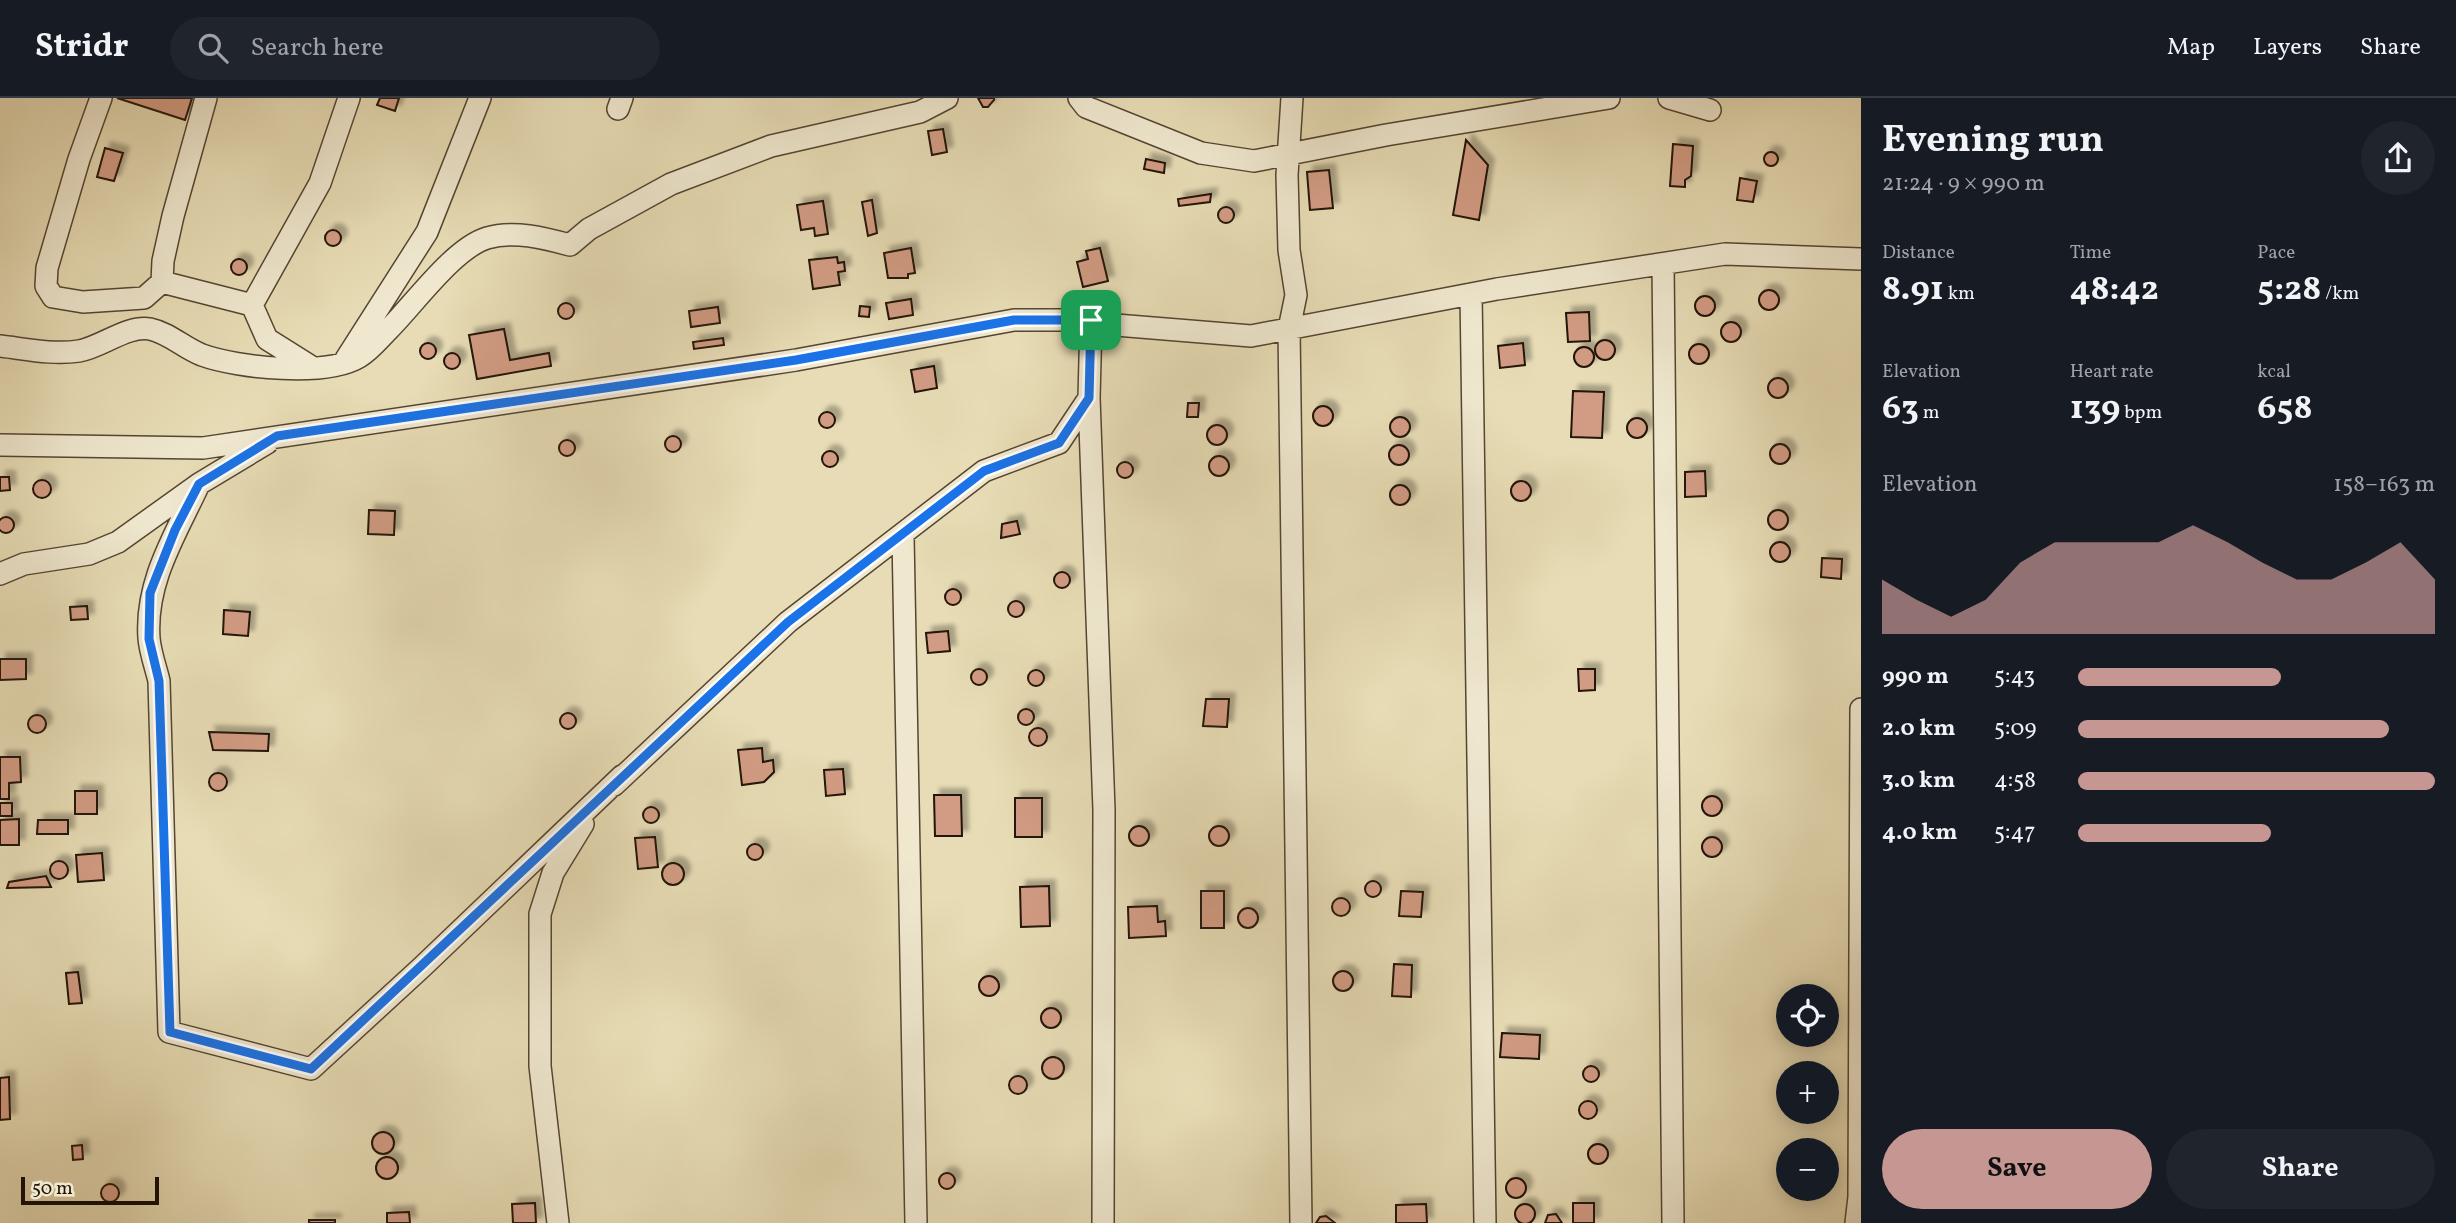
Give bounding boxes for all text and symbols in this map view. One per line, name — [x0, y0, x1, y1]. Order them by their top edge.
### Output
search box — [170, 17, 660, 80]
text: Stridr — [35, 25, 128, 71]
icon: search — [194, 29, 232, 67]
text: Search here — [250, 30, 384, 66]
text: Map — [2167, 31, 2215, 65]
text: Layers — [2253, 31, 2322, 65]
text: Share — [2360, 31, 2421, 65]
text: Evening run — [1882, 115, 2104, 168]
button: share — [2361, 121, 2435, 195]
text: 21:24 · 9 × 990 m — [1882, 168, 2045, 200]
text: Distance — [1882, 240, 1955, 266]
text: Time — [2070, 240, 2111, 266]
text: Pace — [2257, 240, 2295, 266]
text: 8.91 — [1882, 266, 1944, 314]
text: 48:42 — [2070, 266, 2159, 314]
text: 5:28 — [2257, 266, 2321, 314]
text: km — [1944, 281, 1975, 307]
text: /km — [2321, 281, 2359, 307]
pin — [1061, 290, 1121, 350]
icon: arrive — [1072, 301, 1110, 339]
text: Elevation — [1882, 359, 1961, 385]
text: Heart rate — [2070, 359, 2154, 385]
text: kcal — [2257, 359, 2291, 385]
text: 63 — [1882, 385, 1919, 433]
text: 139 — [2070, 385, 2120, 433]
text: 658 — [2257, 385, 2312, 433]
text: m — [1919, 400, 1939, 426]
text: bpm — [2120, 400, 2162, 426]
text: Elevation — [1882, 469, 1978, 501]
text: 158–163 m — [2333, 469, 2435, 501]
text: 990 m — [1882, 661, 1949, 693]
text: 5:43 — [1994, 661, 2035, 693]
text: 2.0 km — [1882, 713, 1955, 745]
text: 5:09 — [1994, 713, 2036, 745]
text: 3.0 km — [1882, 765, 1955, 797]
text: 4:58 — [1994, 765, 2036, 797]
text: 4.0 km — [1882, 817, 1957, 849]
text: 5:47 — [1994, 817, 2035, 849]
map controls — [1776, 984, 1839, 1201]
button: locate — [1776, 984, 1839, 1047]
button: + — [1776, 1061, 1839, 1124]
button: Save — [1882, 1129, 2152, 1209]
button: Share — [2166, 1129, 2435, 1209]
button: − — [1776, 1138, 1839, 1201]
scale bar — [21, 1174, 159, 1206]
text: 50 m — [32, 1176, 73, 1202]

